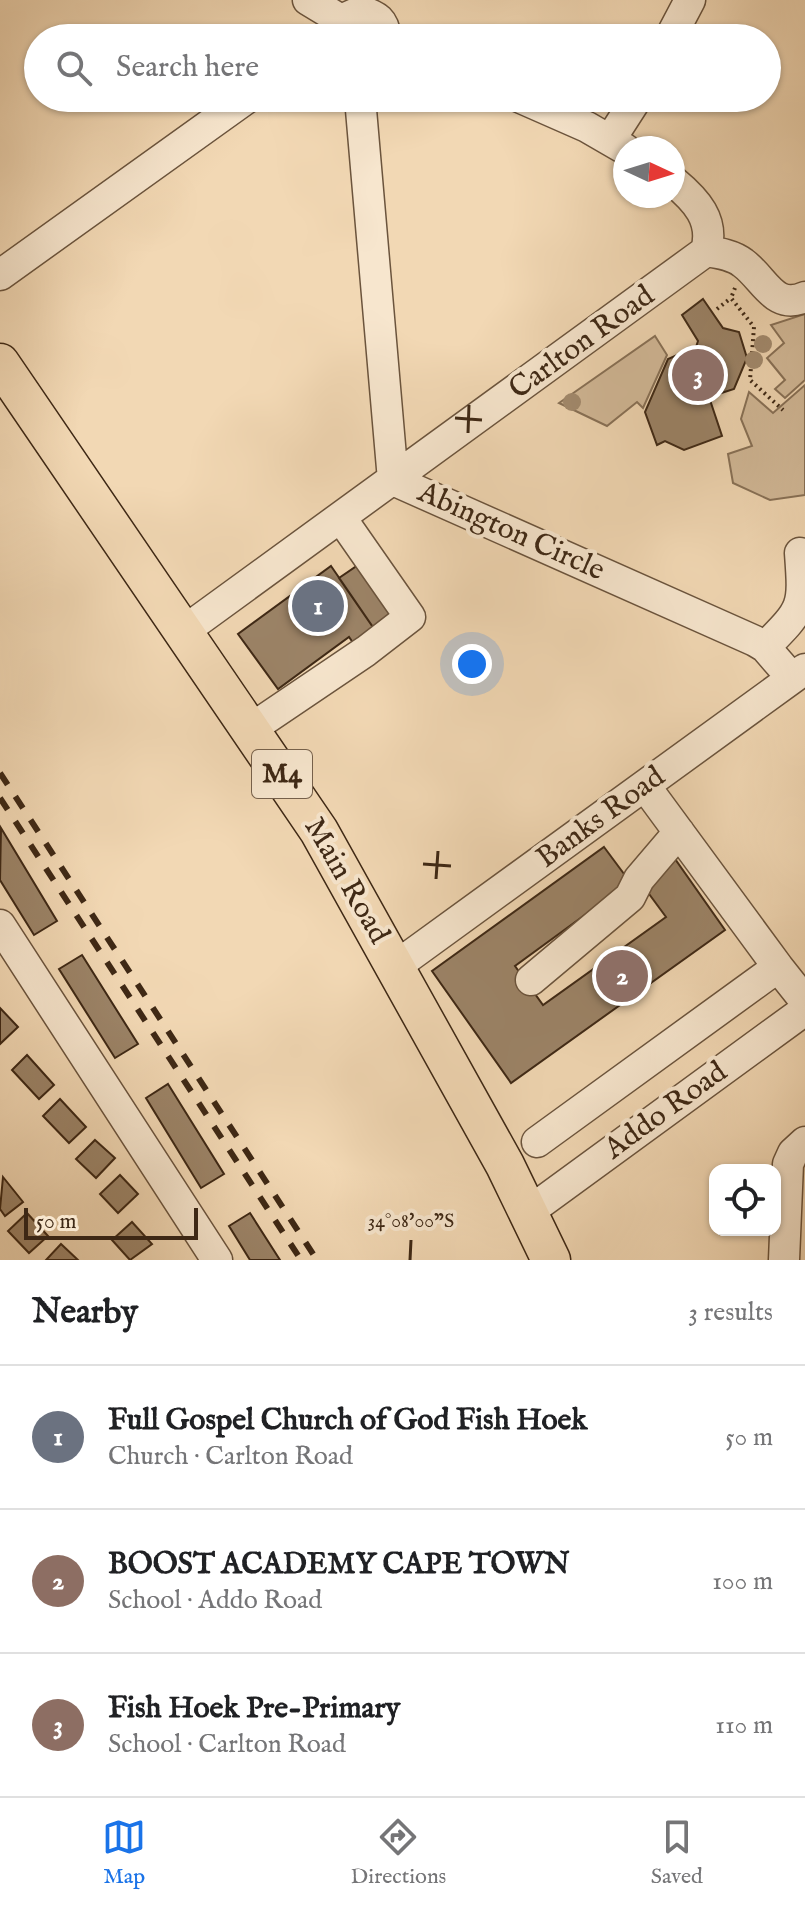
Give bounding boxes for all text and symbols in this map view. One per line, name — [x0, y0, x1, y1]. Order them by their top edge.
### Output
search box — [24, 24, 781, 112]
icon: search — [52, 46, 96, 90]
text: Search here — [116, 49, 259, 87]
north arrow — [613, 136, 685, 208]
street label: Carlton Road — [502, 277, 663, 408]
pin: 3 — [672, 345, 724, 405]
street label: Abington Circle — [411, 473, 610, 590]
pin: 1 — [292, 576, 344, 636]
your location — [452, 644, 492, 684]
road number: M4 — [252, 750, 312, 798]
street label: Banks Road — [529, 758, 674, 877]
street label: Main Road — [295, 811, 398, 952]
pin: 2 — [596, 946, 648, 1006]
street label: Addo Road — [596, 1053, 736, 1169]
map controls — [709, 1164, 781, 1236]
button: locate — [709, 1164, 781, 1236]
scale bar — [24, 1204, 198, 1240]
text: 50 m — [36, 1208, 77, 1236]
text: 34°08'00"S — [368, 1209, 454, 1234]
text: Nearby — [32, 1291, 138, 1334]
text: 3 results — [688, 1296, 773, 1329]
text: Full Gospel Church of God Fish Hoek — [108, 1402, 587, 1440]
text: 1 — [53, 1421, 63, 1454]
text: 50 m — [725, 1421, 773, 1454]
text: Church · Carlton Road — [108, 1440, 353, 1473]
text: BOOST ACADEMY CAPE TOWN — [108, 1546, 570, 1584]
text: 2 — [52, 1565, 64, 1598]
text: 100 m — [712, 1565, 773, 1598]
text: School · Addo Road — [108, 1584, 322, 1617]
text: Fish Hoek Pre-Primary — [108, 1690, 400, 1728]
text: 3 — [53, 1709, 63, 1742]
text: 110 m — [715, 1709, 773, 1742]
text: School · Carlton Road — [108, 1728, 346, 1761]
tab: Map — [102, 1815, 146, 1891]
tab: Directions — [351, 1815, 446, 1891]
tab: Saved — [651, 1815, 703, 1891]

